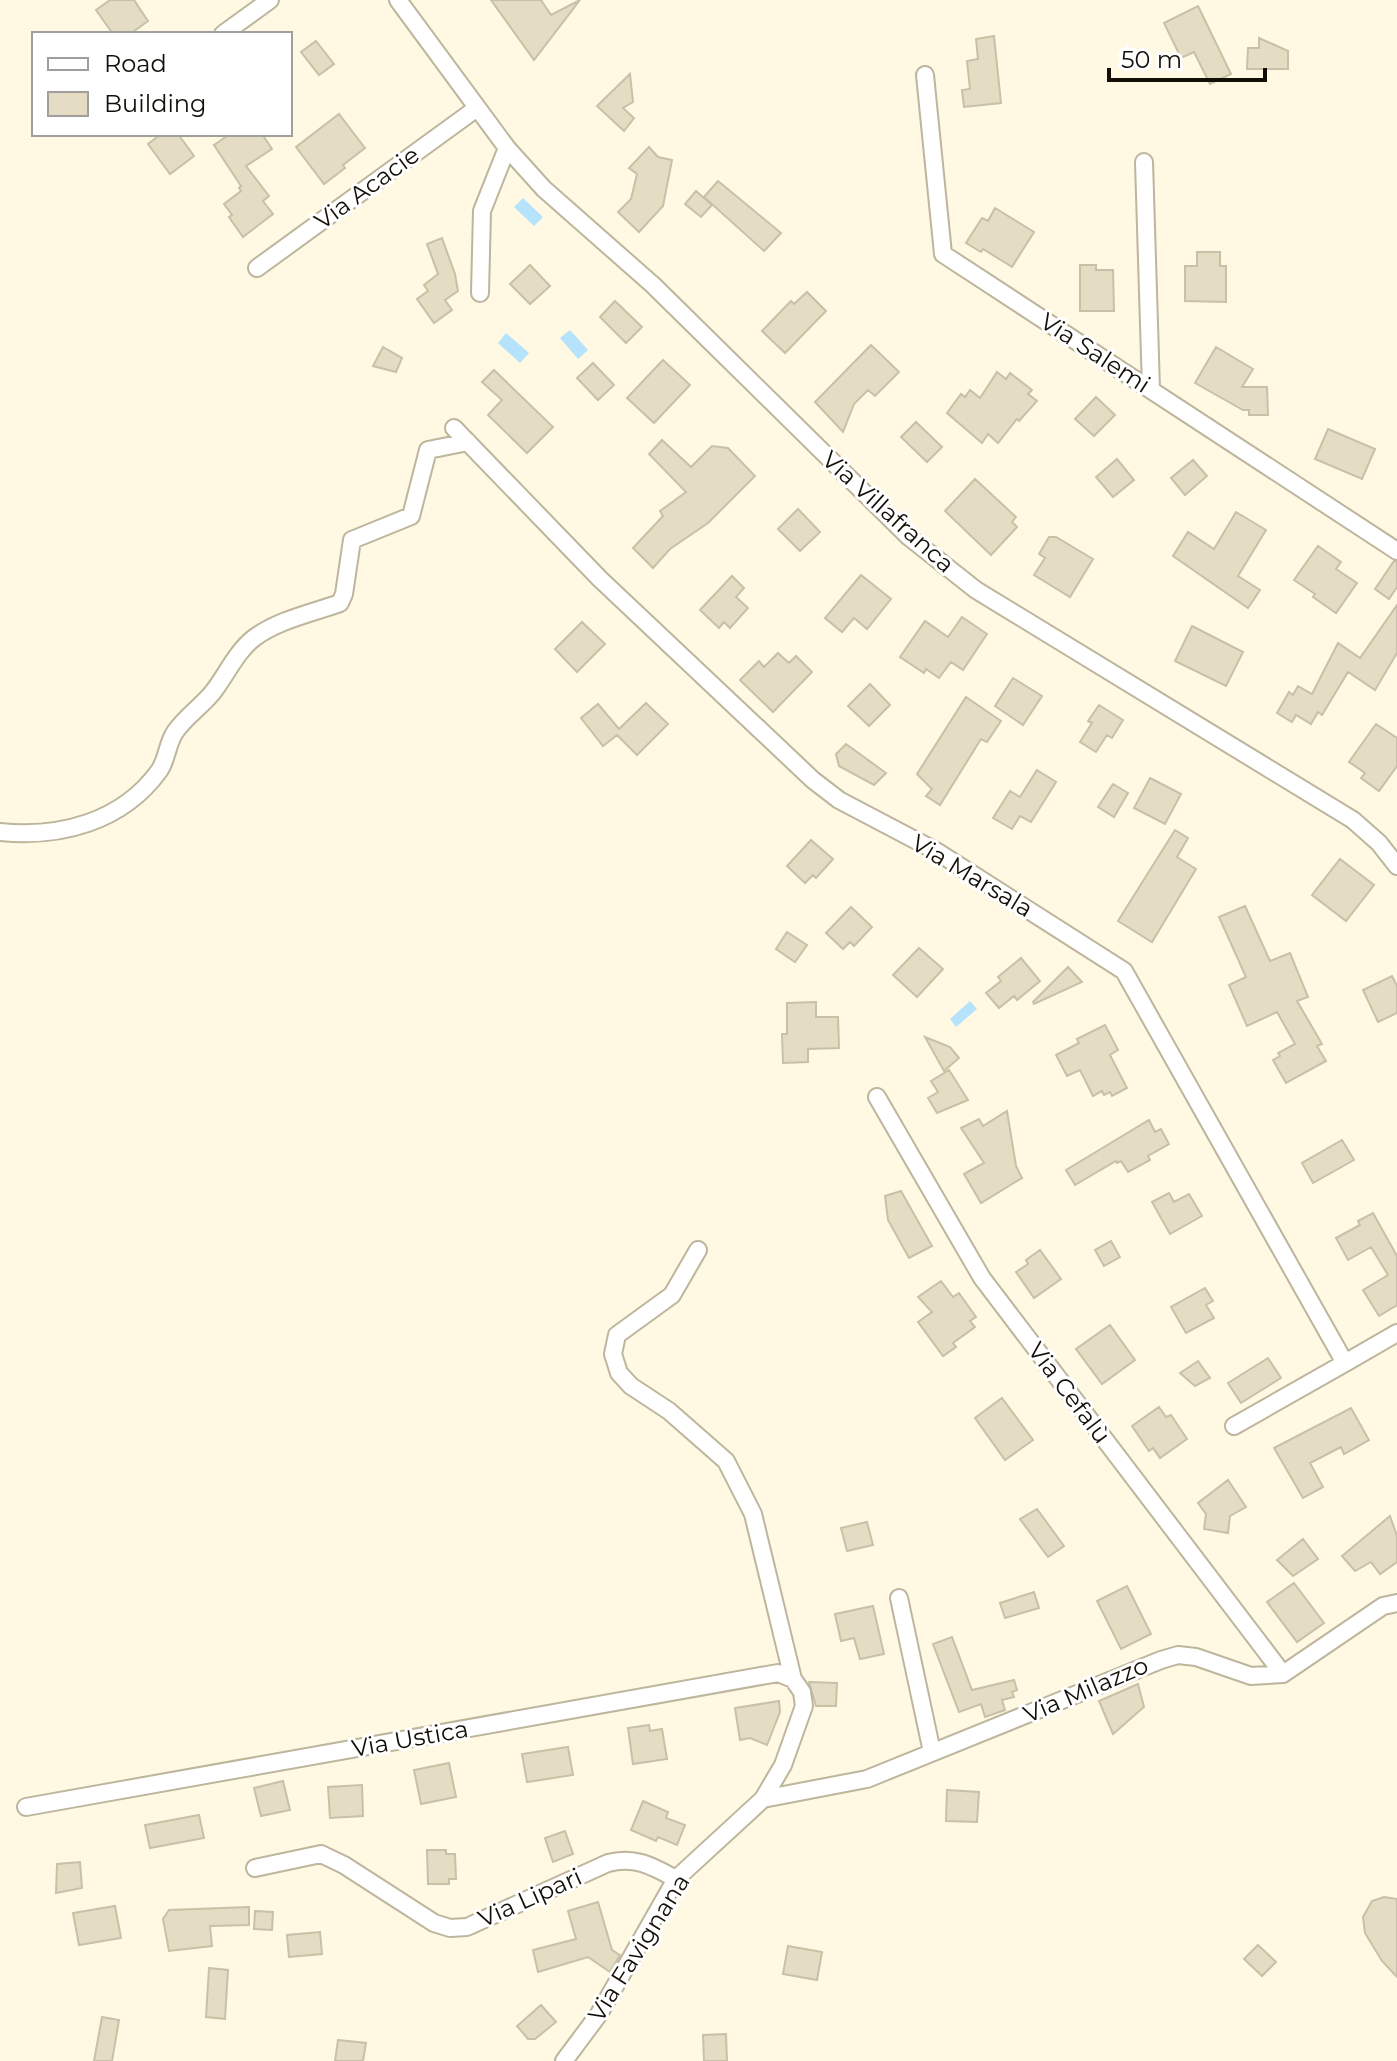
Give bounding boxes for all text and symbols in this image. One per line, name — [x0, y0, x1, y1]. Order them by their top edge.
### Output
legend — [32, 32, 292, 136]
scale bar — [1109, 32, 1265, 82]
text: 50 m — [1121, 45, 1182, 74]
text: Road — [104, 49, 167, 78]
text: Building — [104, 89, 207, 118]
street label: Via Acacie — [309, 140, 425, 235]
street label: Via Salemi — [1035, 306, 1156, 399]
street label: Via Villafranca — [816, 445, 960, 579]
street label: Via Marsala — [906, 828, 1038, 923]
street label: Via Cefalù — [1022, 1337, 1117, 1449]
street label: Via Milazzo — [1019, 1650, 1152, 1729]
street label: Via Ustica — [349, 1714, 470, 1763]
street label: Via Lipari — [474, 1862, 586, 1933]
street label: Via Favignana — [582, 1869, 696, 2027]

